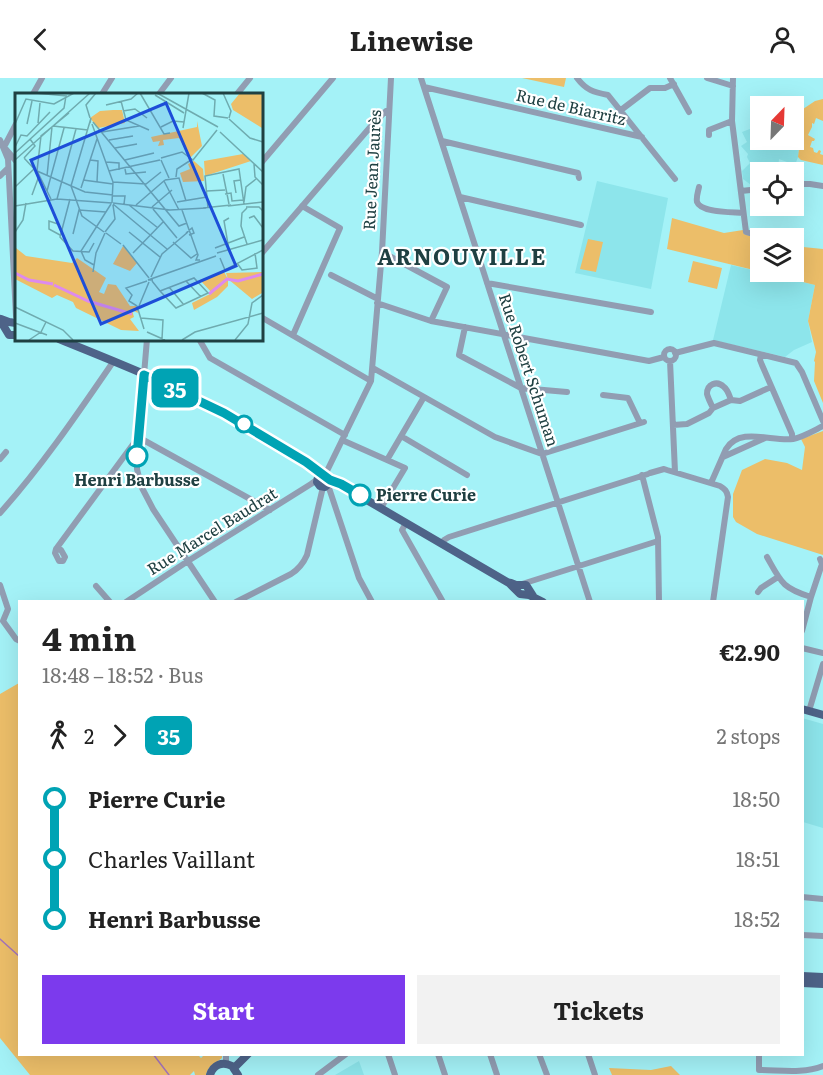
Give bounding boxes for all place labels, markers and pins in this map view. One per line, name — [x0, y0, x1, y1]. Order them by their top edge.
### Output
unlabelled marker — [235, 415, 253, 433]
marker: Henri Barbusse — [126, 445, 148, 467]
place label: Henri Barbusse — [74, 467, 200, 491]
place label: Pierre Curie — [376, 482, 476, 506]
marker: Pierre Curie — [349, 484, 371, 506]

